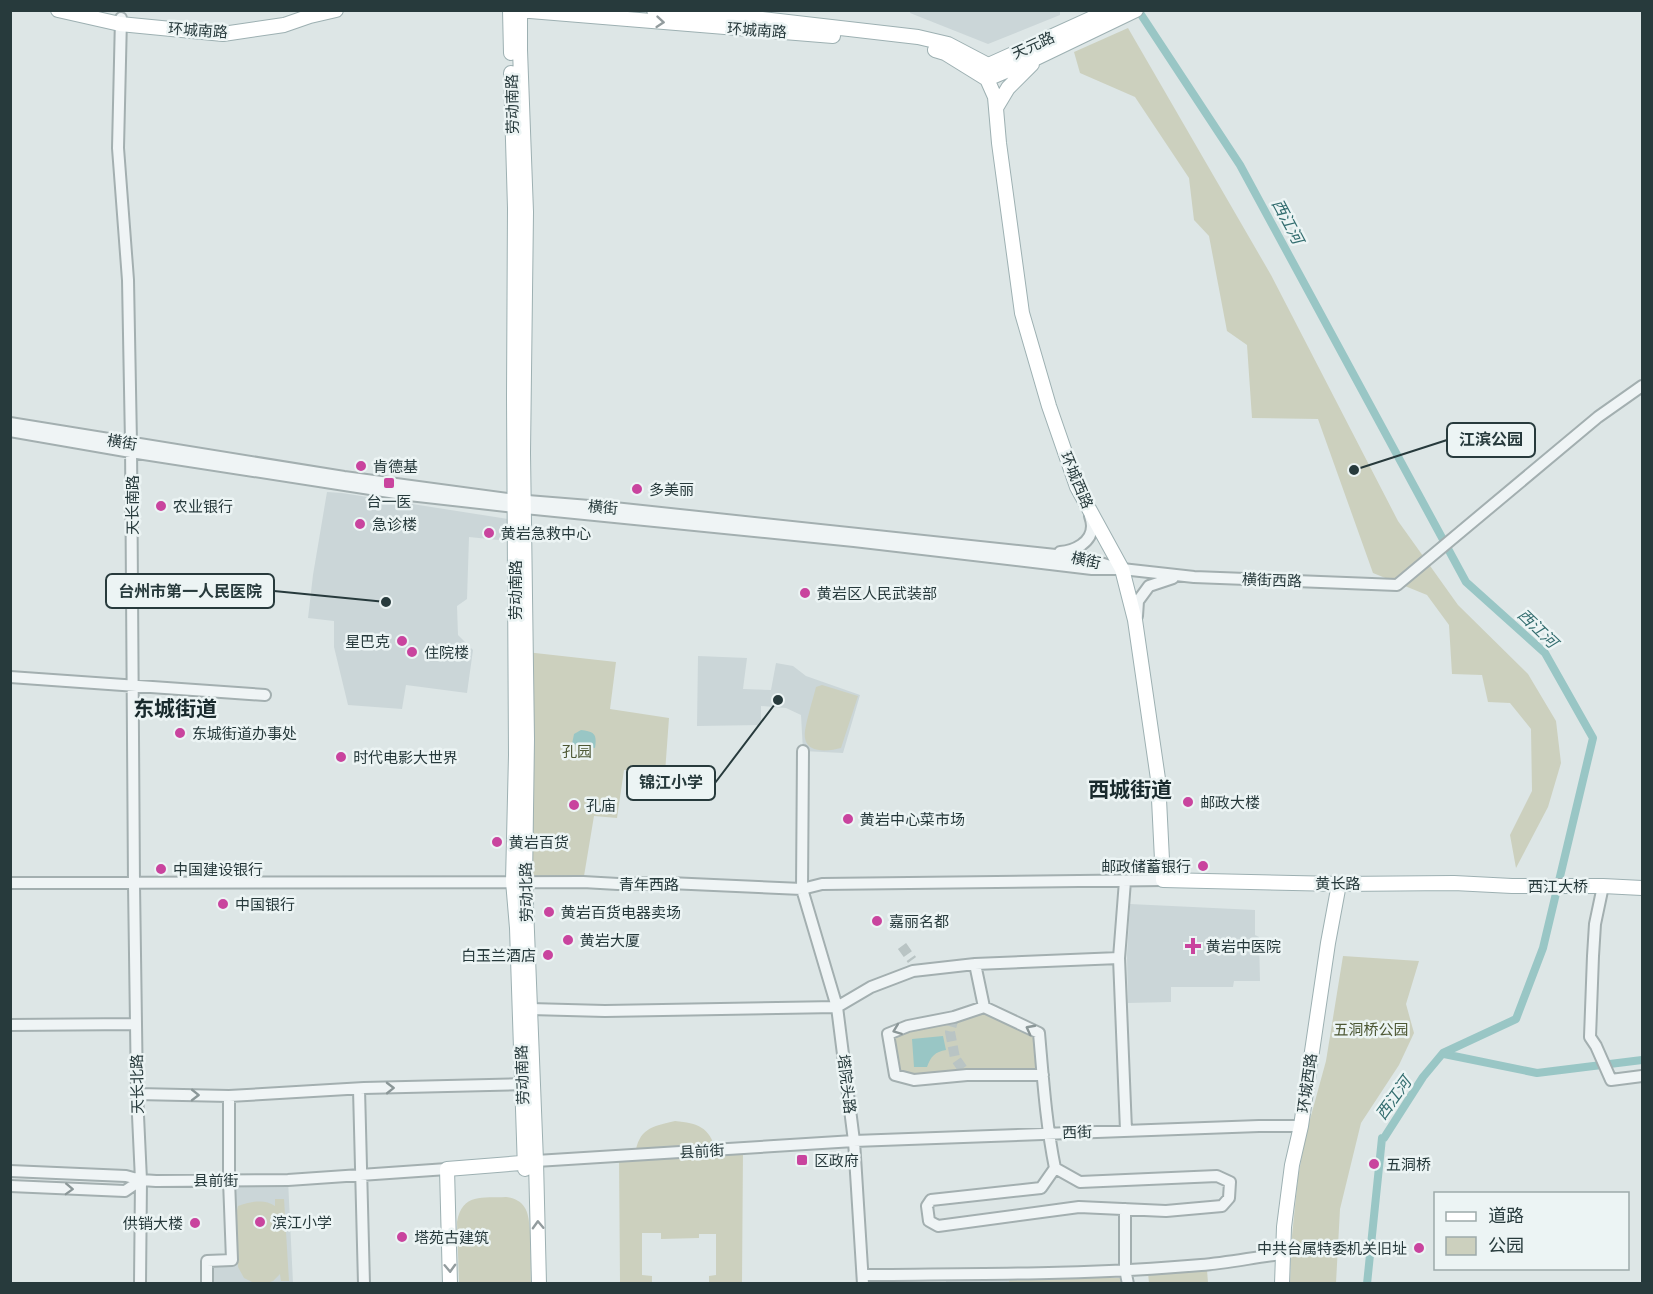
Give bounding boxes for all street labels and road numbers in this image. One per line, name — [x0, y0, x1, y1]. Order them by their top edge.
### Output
street label: 环城南路 — [167, 18, 229, 42]
street label: 环城南路 — [726, 18, 788, 42]
street label: 天元路 — [1009, 27, 1057, 63]
street label: 劳动南路 — [502, 74, 522, 134]
street label: 横街 — [106, 430, 138, 454]
street label: 环城西路 — [1057, 449, 1097, 511]
street label: 天长南路 — [123, 475, 142, 535]
street label: 横街 — [587, 496, 619, 518]
street label: 横街 — [1069, 548, 1103, 572]
street label: 劳动南路 — [506, 560, 525, 620]
street label: 横街西路 — [1242, 569, 1302, 591]
street label: 劳动北路 — [516, 862, 536, 922]
street label: 黄长路 — [1315, 874, 1361, 893]
street label: 青年西路 — [619, 875, 679, 894]
street label: 西江大桥 — [1528, 877, 1588, 896]
street label: 劳动南路 — [511, 1045, 533, 1105]
street label: 环城西路 — [1293, 1052, 1321, 1114]
street label: 塔院头路 — [834, 1053, 860, 1115]
street label: 天长北路 — [127, 1054, 147, 1114]
street label: 西街 — [1062, 1122, 1092, 1142]
street label: 县前街 — [679, 1140, 725, 1162]
street label: 县前街 — [193, 1171, 239, 1190]

